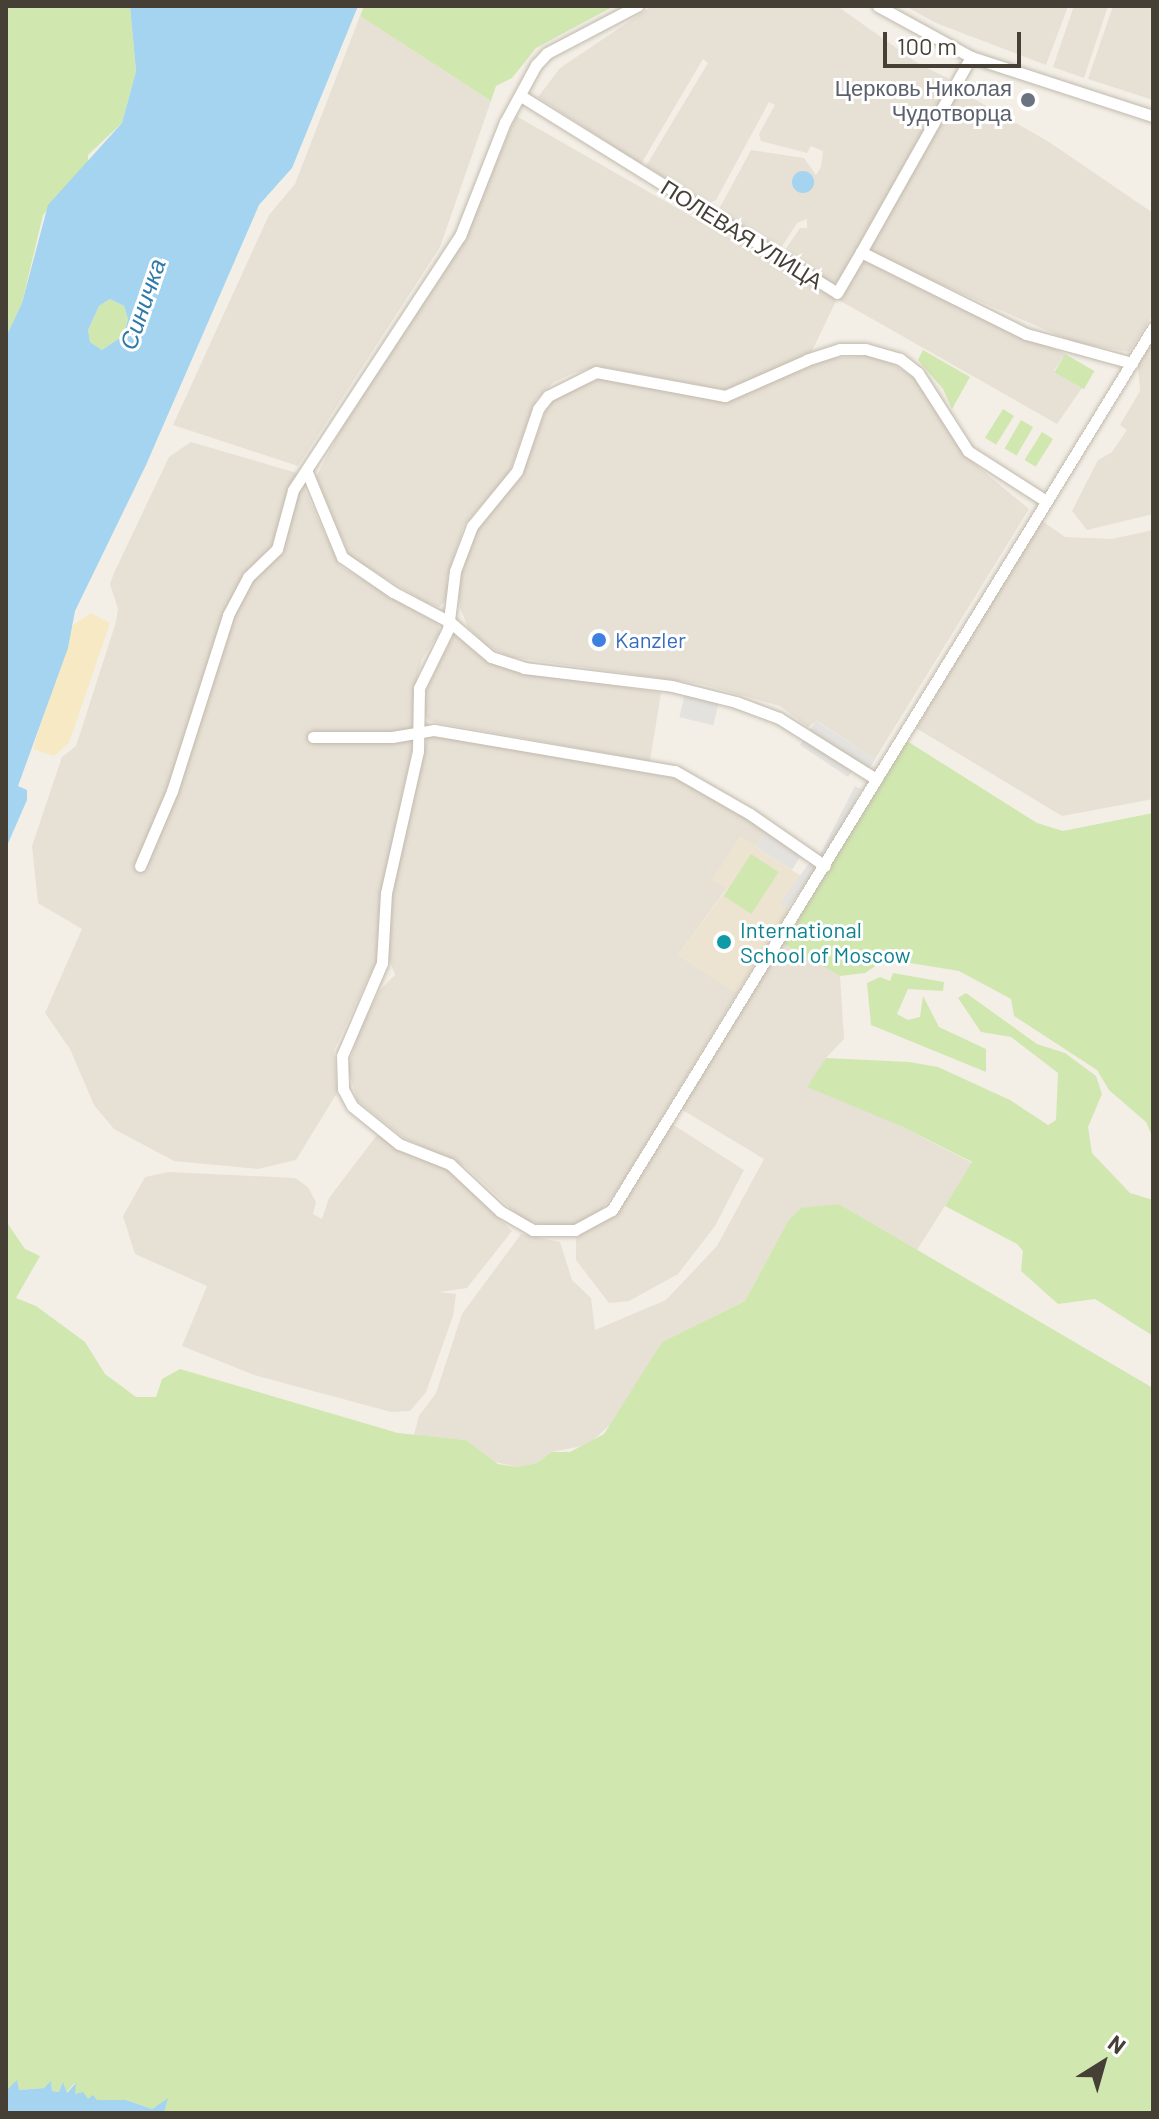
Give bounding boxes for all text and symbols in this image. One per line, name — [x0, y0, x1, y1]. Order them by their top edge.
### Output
scale bar — [887, 16, 1025, 66]
text: 100 m — [897, 31, 957, 60]
place label: Церковь Николая Чудотворца — [835, 74, 1012, 126]
marker: Церковь Николая Чудотворца — [1019, 91, 1037, 109]
street label: ПОЛЕВАЯ УЛИЦА — [657, 174, 827, 294]
water label: Синичка — [113, 255, 171, 353]
place label: Kanzler — [615, 627, 686, 653]
marker: Kanzler — [590, 631, 608, 649]
place label: International School of Moscow — [740, 916, 911, 968]
marker: International School of Moscow — [715, 933, 733, 951]
north arrow — [1063, 2023, 1143, 2103]
text: N — [1104, 2029, 1131, 2059]

